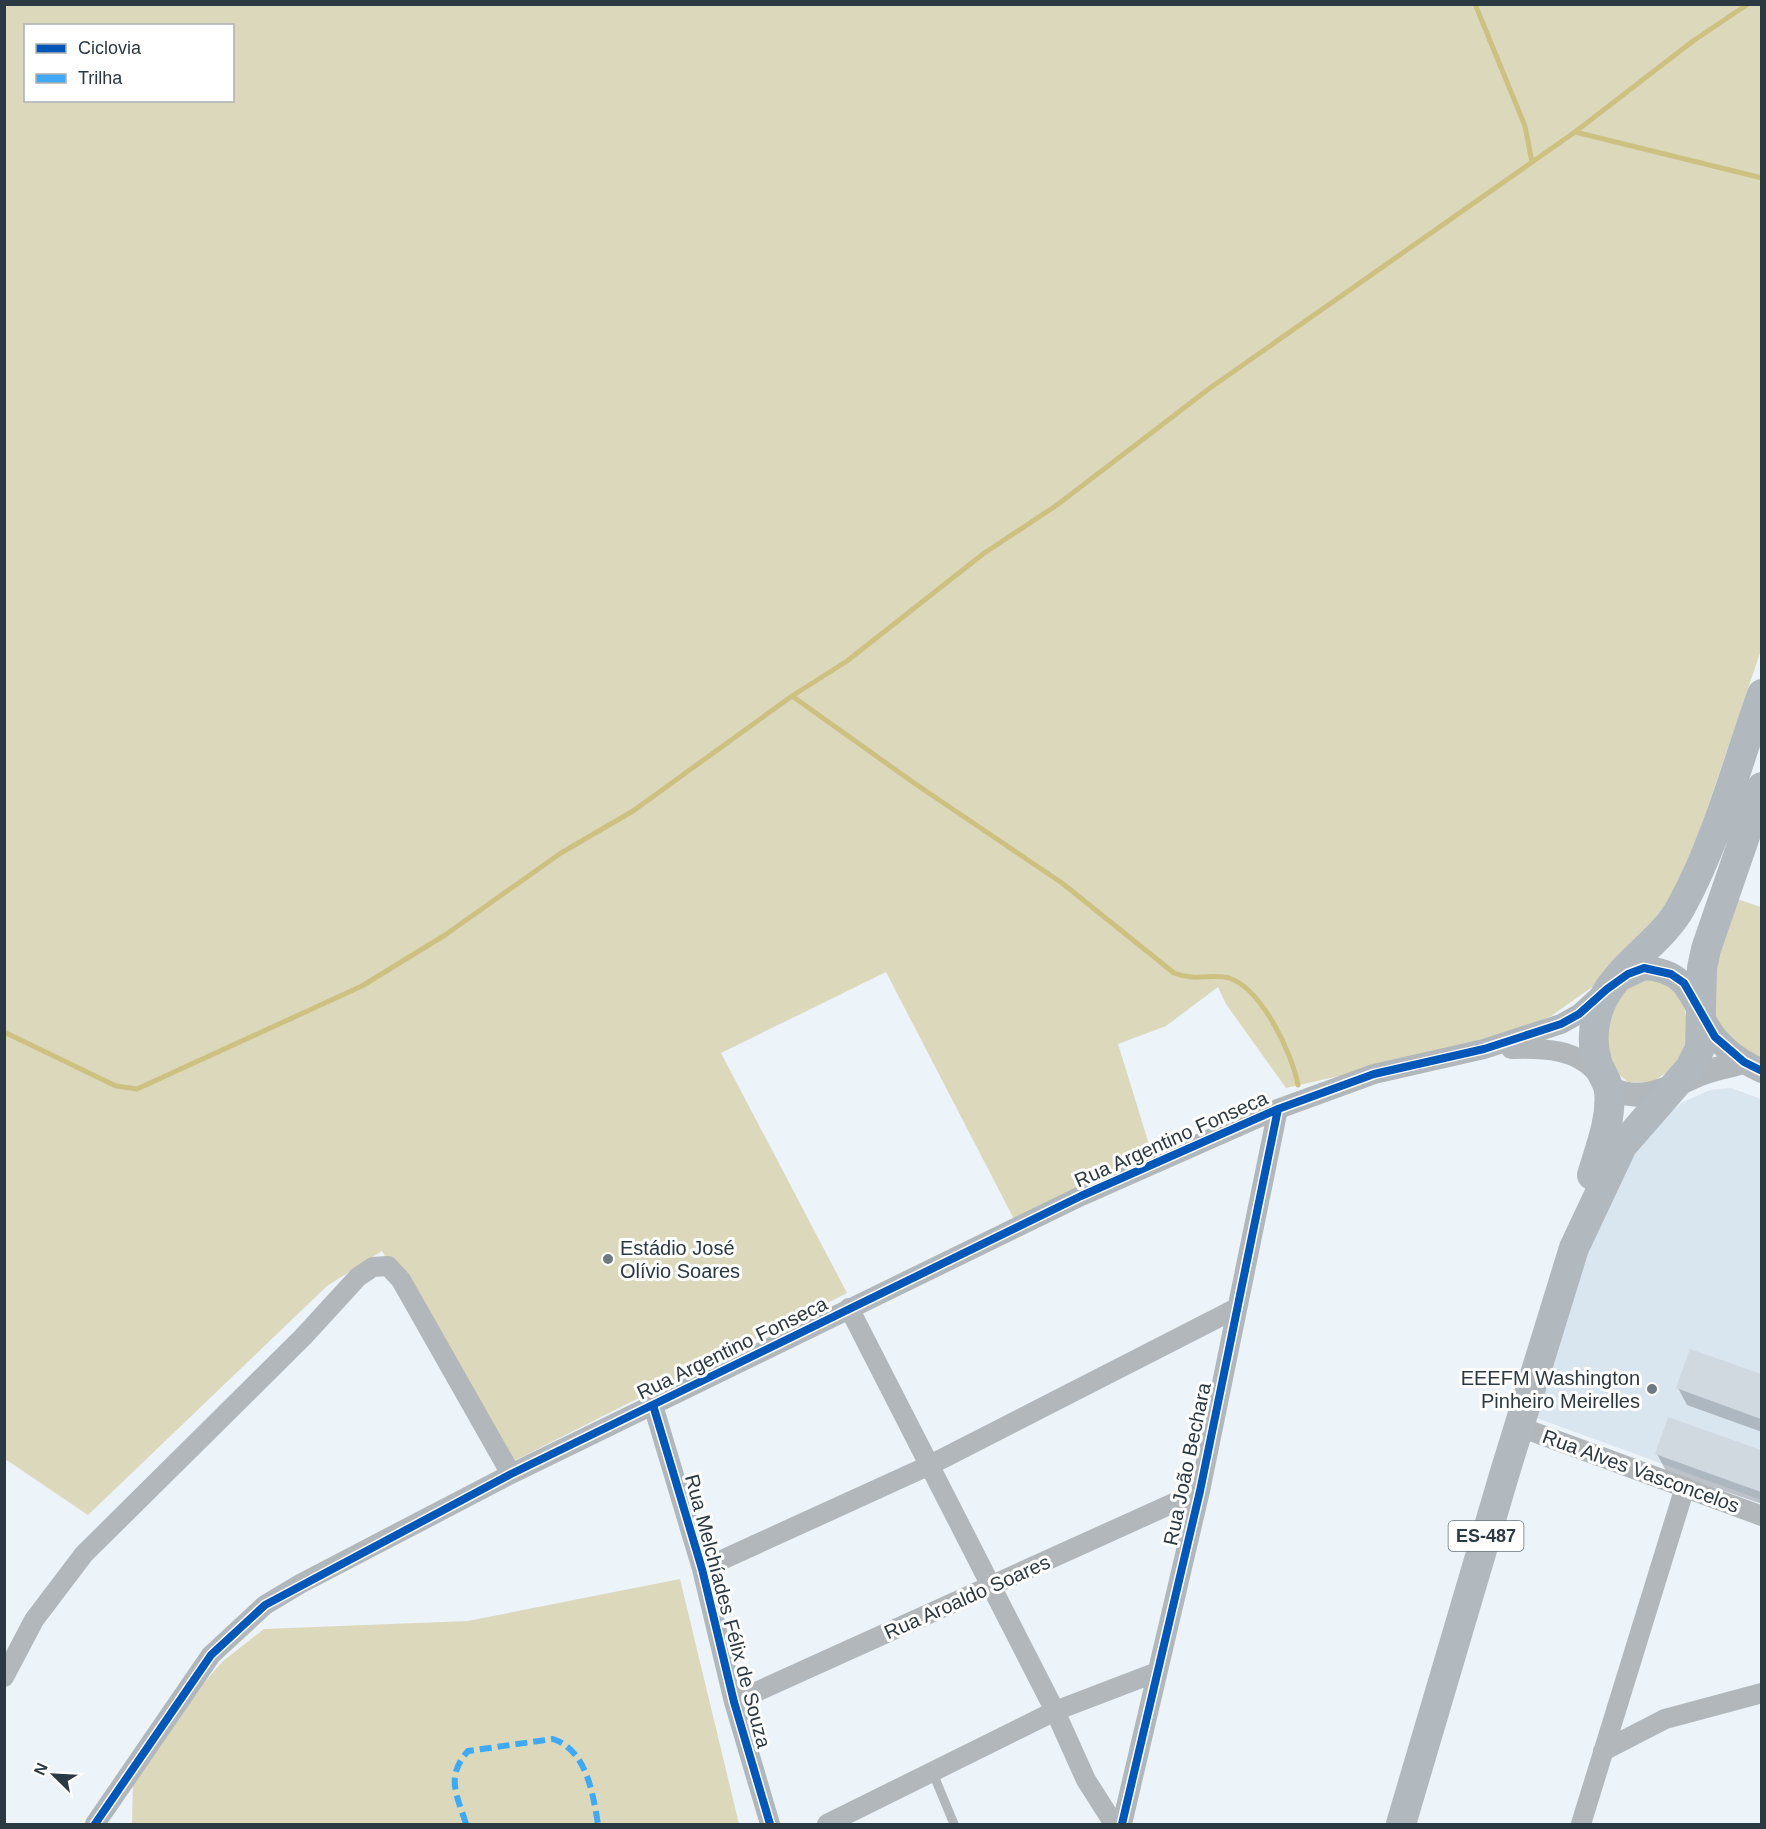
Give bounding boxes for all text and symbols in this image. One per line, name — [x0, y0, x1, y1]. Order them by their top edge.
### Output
legend — [24, 24, 234, 102]
text: Ciclovia — [78, 38, 142, 58]
text: Trilha — [78, 68, 123, 88]
street label: Rua Argentino Fonseca — [1071, 1086, 1272, 1192]
place label: Estádio José Olívio Soares — [620, 1237, 740, 1282]
marker: Estádio José Olívio Soares — [601, 1252, 615, 1266]
street label: Rua Argentino Fonseca — [633, 1292, 832, 1404]
place label: EEEFM Washington Pinheiro Meirelles — [1461, 1367, 1640, 1412]
street label: Rua João Bechara — [1159, 1380, 1215, 1547]
marker: EEEFM Washington Pinheiro Meirelles — [1645, 1382, 1659, 1396]
street label: Rua Alves Vasconcelos — [1540, 1425, 1742, 1517]
street label: Rua Melchíades Félix de Souza — [681, 1472, 775, 1751]
road number: ES-487 — [1448, 1521, 1524, 1551]
street label: Rua Aroaldo Soares — [881, 1551, 1053, 1643]
north arrow — [24, 1745, 84, 1805]
text: N — [31, 1760, 51, 1778]

